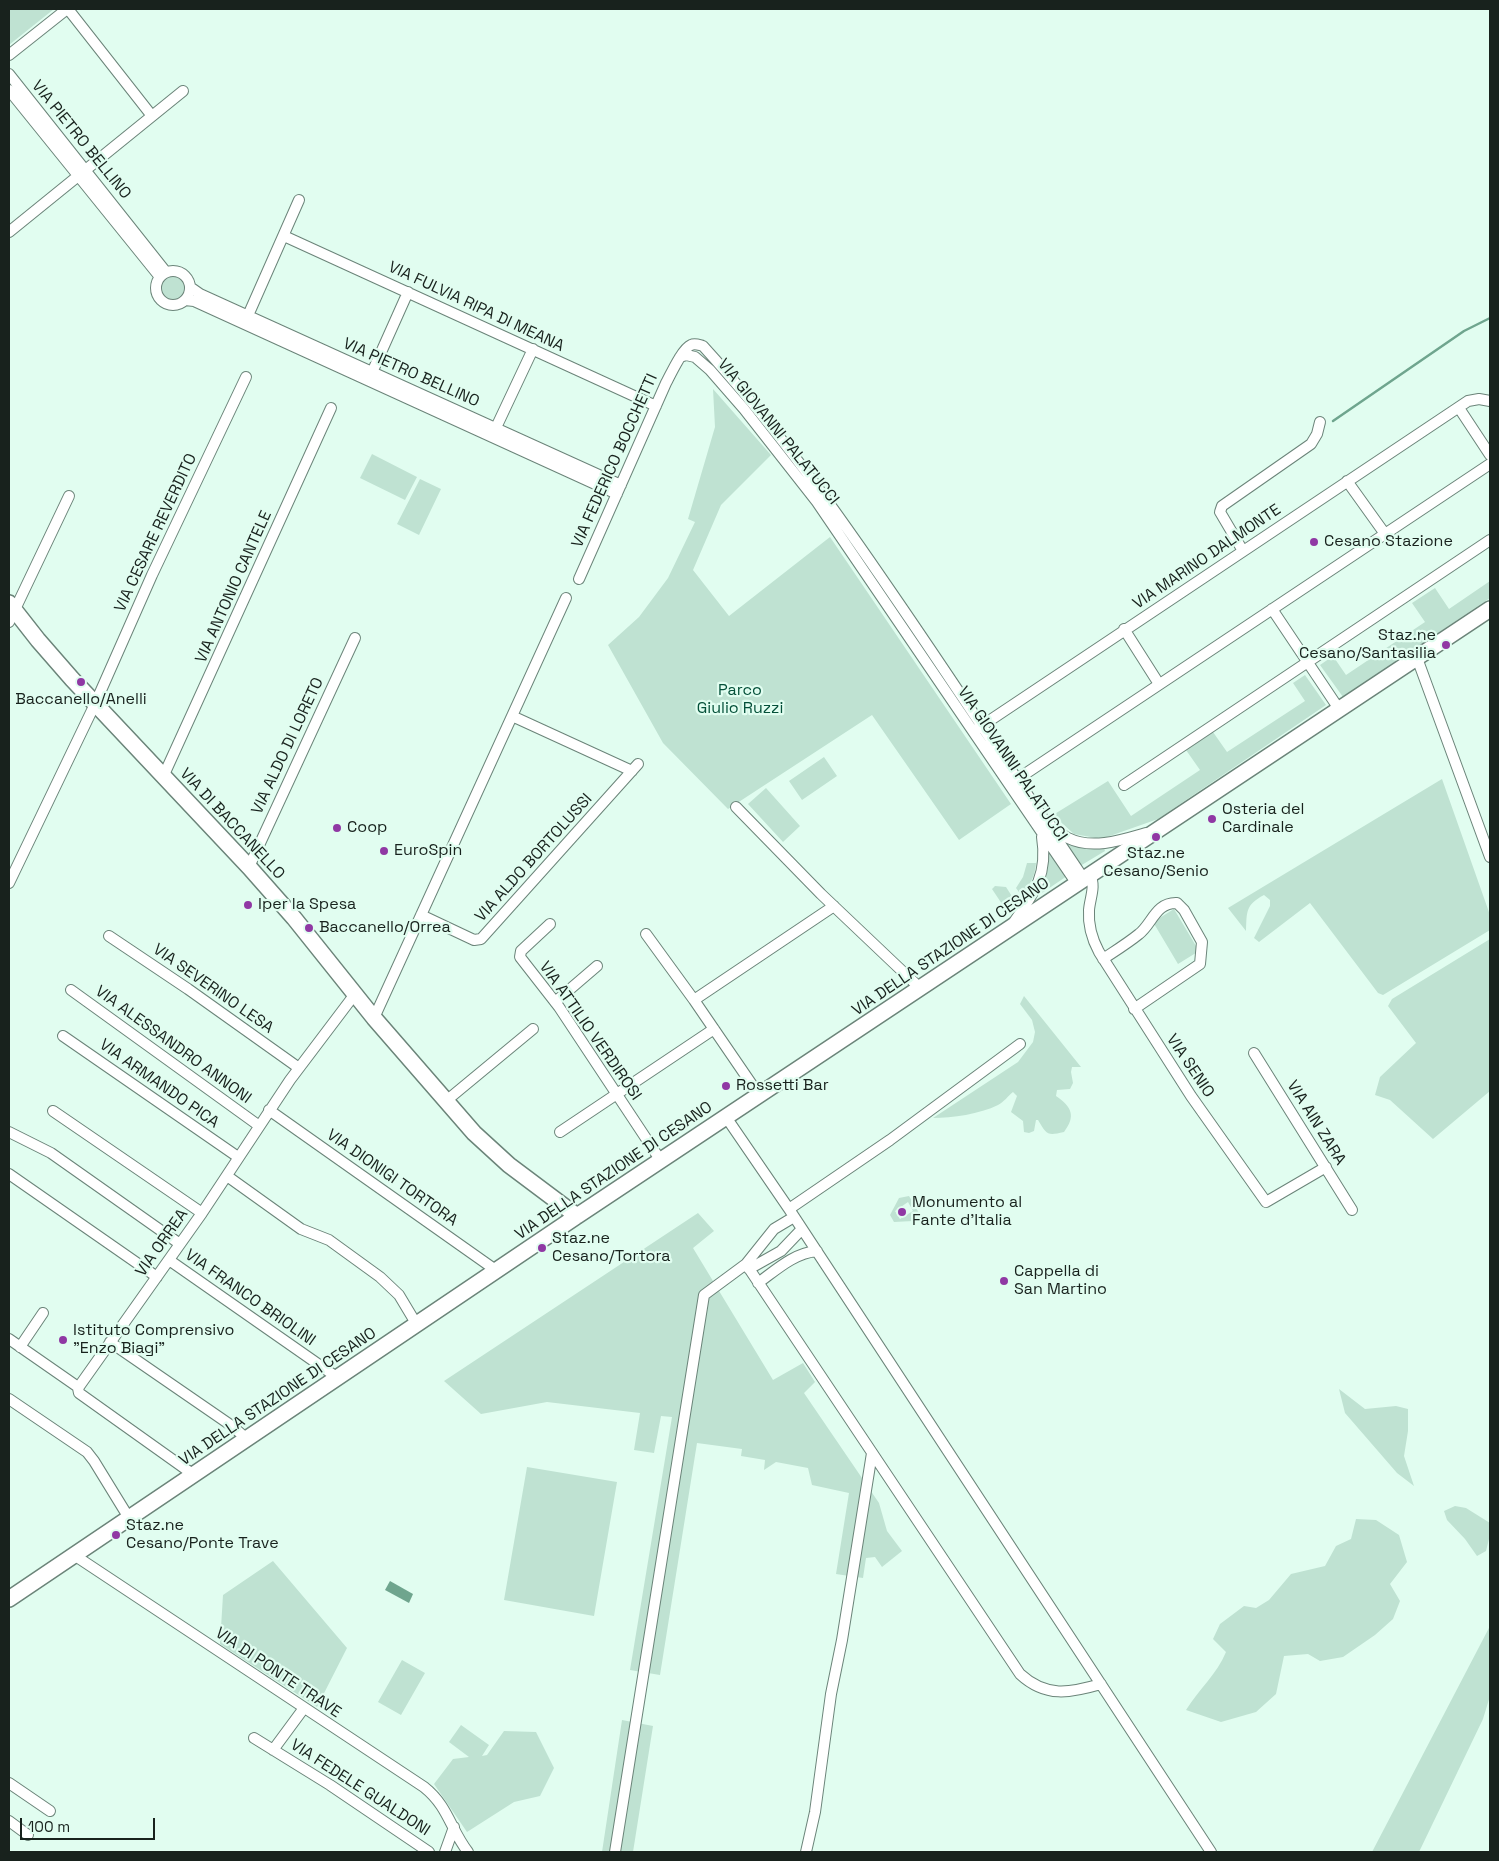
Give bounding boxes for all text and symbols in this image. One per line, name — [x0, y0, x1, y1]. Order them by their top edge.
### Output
street label: VIA PIETRO BELLINO — [27, 77, 135, 203]
street label: VIA FULVIA RIPA DI MEANA — [385, 258, 567, 356]
street label: VIA PIETRO BELLINO — [340, 334, 482, 412]
street label: VIA GIOVANNI PALATUCCI — [713, 355, 843, 509]
street label: VIA FEDERICO BOCCHETTI — [568, 371, 662, 551]
street label: VIA CESARE REVERDITO — [111, 451, 201, 615]
street label: VIA MARINO DALMONTE — [1129, 500, 1285, 614]
street label: VIA ANTONIO CANTELE — [192, 508, 276, 666]
place label: Cesano Stazione — [1324, 532, 1453, 552]
marker: Cesano Stazione — [1308, 536, 1320, 548]
place label: Staz.ne Cesano/Santasilia — [1299, 626, 1436, 664]
marker: Staz.ne Cesano/Santasilia — [1440, 639, 1452, 651]
street label: VIA ALDO DI LORETO — [248, 675, 328, 817]
marker: Baccanello/Anelli — [75, 676, 87, 688]
park label: Parco Giulio Ruzzi — [697, 681, 783, 719]
street label: VIA GIOVANNI PALATUCCI — [953, 683, 1071, 845]
place label: Baccanello/Anelli — [15, 690, 147, 710]
street label: VIA DI BACCANELLO — [176, 764, 288, 884]
street label: VIA ALDO BORTOLUSSI — [471, 790, 597, 926]
place label: Osteria del Cardinale — [1222, 800, 1304, 838]
marker: Osteria del Cardinale — [1206, 813, 1218, 825]
place label: Coop — [347, 818, 387, 838]
marker: Coop — [331, 822, 343, 834]
marker: Staz.ne Cesano/Senio — [1150, 831, 1162, 843]
place label: EuroSpin — [394, 841, 462, 861]
place label: Staz.ne Cesano/Senio — [1103, 844, 1209, 882]
marker: EuroSpin — [378, 845, 390, 857]
street label: VIA DELLA STAZIONE DI CESANO — [849, 874, 1053, 1020]
place label: Iper la Spesa — [258, 895, 356, 915]
marker: Iper la Spesa — [242, 899, 254, 911]
place label: Baccanello/Orrea — [319, 918, 451, 938]
marker: Baccanello/Orrea — [303, 922, 315, 934]
street label: VIA SEVERINO LESA — [149, 940, 277, 1038]
street label: VIA ATTILIO VERDIROSI — [535, 958, 645, 1104]
street label: VIA ALESSANDRO ANNONI — [91, 982, 255, 1108]
street label: VIA SENIO — [1162, 1031, 1218, 1101]
street label: VIA ARMANDO PICA — [95, 1035, 223, 1133]
place label: Rossetti Bar — [736, 1076, 829, 1096]
street label: VIA AIN ZARA — [1282, 1077, 1350, 1169]
marker: Rossetti Bar — [720, 1080, 732, 1092]
street label: VIA DELLA STAZIONE DI CESANO — [512, 1098, 716, 1244]
street label: VIA DIONIGI TORTORA — [323, 1125, 461, 1231]
place label: Monumento al Fante d'Italia — [912, 1193, 1022, 1231]
street label: VIA ORREA — [132, 1206, 192, 1280]
marker: Monumento al Fante d'Italia — [896, 1206, 908, 1218]
place label: Staz.ne Cesano/Tortora — [552, 1229, 670, 1267]
marker: Staz.ne Cesano/Tortora — [536, 1242, 548, 1254]
street label: VIA FRANCO BRIOLINI — [181, 1246, 319, 1350]
place label: Cappella di San Martino — [1014, 1262, 1107, 1300]
marker: Cappella di San Martino — [998, 1275, 1010, 1287]
place label: Istituto Comprensivo "Enzo Biagi" — [73, 1321, 234, 1359]
street label: VIA DELLA STAZIONE DI CESANO — [176, 1324, 380, 1470]
marker: Istituto Comprensivo "Enzo Biagi" — [57, 1334, 69, 1346]
place label: Staz.ne Cesano/Ponte Trave — [126, 1516, 279, 1554]
marker: Staz.ne Cesano/Ponte Trave — [110, 1529, 122, 1541]
street label: VIA DI PONTE TRAVE — [211, 1624, 345, 1722]
street label: VIA FEDELE GUALDONI — [287, 1736, 433, 1840]
scale bar — [22, 1808, 158, 1840]
text: 100 m — [28, 1817, 70, 1836]

